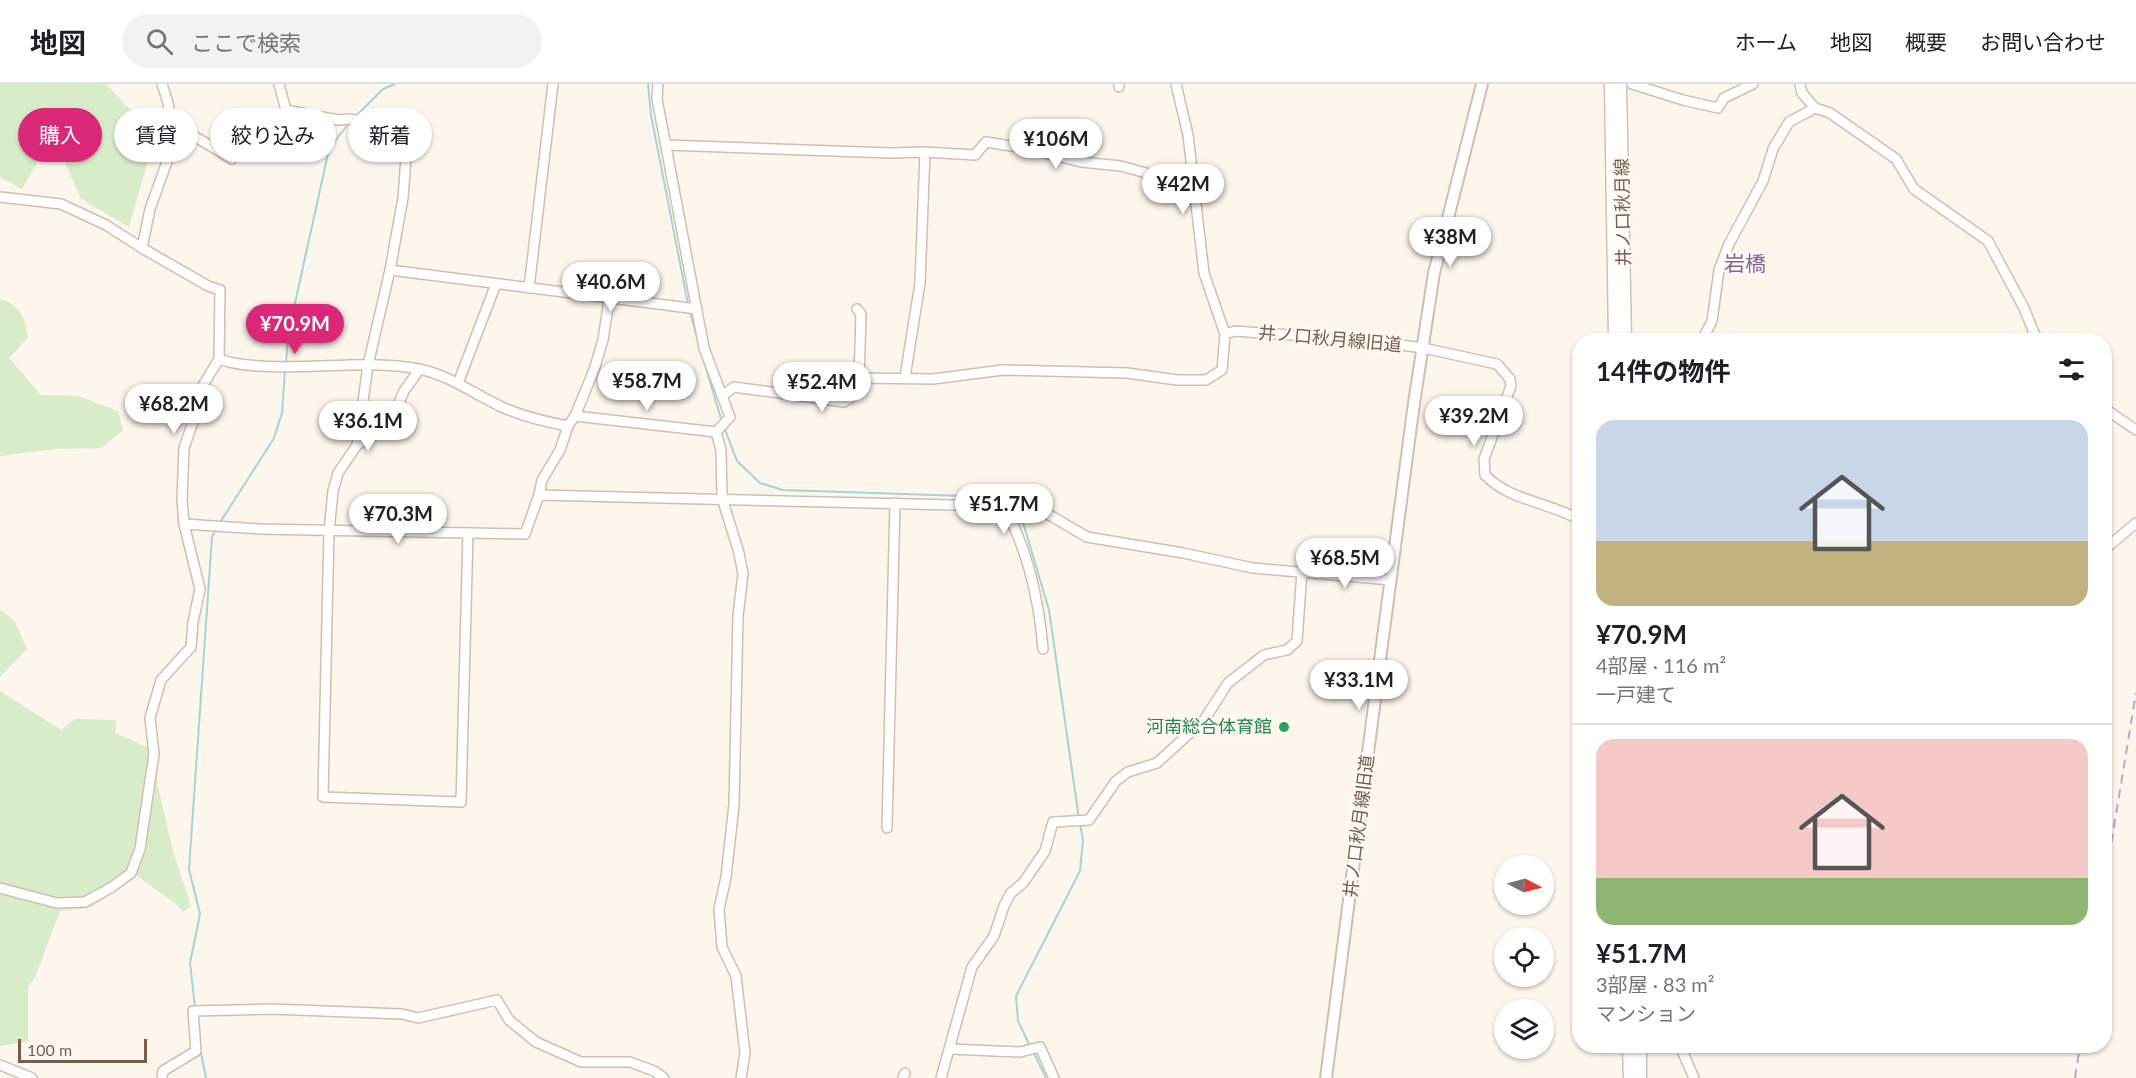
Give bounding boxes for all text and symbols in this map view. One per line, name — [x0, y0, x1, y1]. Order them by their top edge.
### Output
search box — [122, 14, 542, 68]
text: 地図 — [30, 25, 86, 59]
icon: search — [143, 25, 176, 58]
text: ここで検索 — [191, 29, 301, 56]
text: ホーム — [1735, 29, 1797, 54]
text: 地図 — [1830, 29, 1872, 54]
text: 概要 — [1905, 29, 1947, 54]
text: お問い合わせ — [1980, 29, 2106, 54]
chip: 購入 — [18, 108, 102, 162]
chip: 賃貸 — [114, 108, 198, 162]
chip: 絞り込み — [210, 108, 336, 162]
chip: 新着 — [348, 108, 432, 162]
pin: ¥106M — [1014, 119, 1098, 170]
text: ¥106M — [1023, 126, 1089, 150]
street label: 井ノ口秋月線 — [1610, 158, 1634, 266]
pin: ¥42M — [1147, 164, 1219, 215]
text: ¥42M — [1156, 171, 1210, 195]
pin: ¥38M — [1414, 217, 1486, 268]
text: ¥38M — [1423, 224, 1477, 248]
district label: 岩橋 — [1724, 250, 1766, 275]
pin: ¥40.6M — [562, 262, 660, 313]
text: ¥40.6M — [576, 269, 646, 293]
pin: ¥70.9M — [246, 304, 344, 355]
text: ¥70.9M — [260, 311, 330, 335]
street label: 井ノ口秋月線旧道 — [1257, 321, 1403, 355]
icon: filters — [2055, 353, 2088, 386]
text: 14件の物件 — [1596, 355, 1730, 387]
pin: ¥58.7M — [598, 361, 696, 412]
pin: ¥52.4M — [773, 362, 871, 413]
text: ¥58.7M — [612, 368, 682, 392]
text: ¥52.4M — [787, 369, 857, 393]
pin: ¥68.2M — [125, 384, 223, 435]
text: ¥68.2M — [139, 391, 209, 415]
pin: ¥39.2M — [1425, 396, 1523, 447]
pin: ¥36.1M — [319, 401, 417, 452]
text: ¥39.2M — [1439, 403, 1509, 427]
text: ¥36.1M — [333, 408, 403, 432]
icon: home — [1788, 459, 1896, 567]
pin: ¥51.7M — [955, 484, 1053, 535]
text: ¥51.7M — [969, 491, 1039, 515]
pin: ¥70.3M — [349, 494, 447, 545]
text: ¥70.3M — [363, 501, 433, 525]
pin: ¥68.5M — [1296, 538, 1394, 589]
text: ¥68.5M — [1310, 545, 1380, 569]
text: ¥70.9M — [1596, 618, 1687, 650]
text: 4部屋 · 116 m² — [1596, 653, 1726, 677]
pin: ¥33.1M — [1310, 660, 1408, 711]
text: ¥33.1M — [1324, 667, 1394, 691]
text: 一戸建て — [1596, 682, 1676, 706]
place label: 河南総合体育館 — [1146, 715, 1272, 737]
marker: 河南総合体育館 — [1277, 720, 1291, 734]
street label: 井ノ口秋月線旧道 — [1338, 753, 1378, 899]
icon: home — [1788, 778, 1896, 886]
north arrow — [1494, 855, 1554, 915]
map controls — [1494, 855, 1554, 1059]
button: locate — [1494, 927, 1554, 987]
text: ¥51.7M — [1596, 937, 1687, 969]
text: 3部屋 · 83 m² — [1596, 972, 1715, 996]
button: layers — [1494, 999, 1554, 1059]
text: マンション — [1596, 1001, 1696, 1025]
scale bar — [18, 1036, 147, 1064]
text: 100 m — [27, 1040, 72, 1059]

